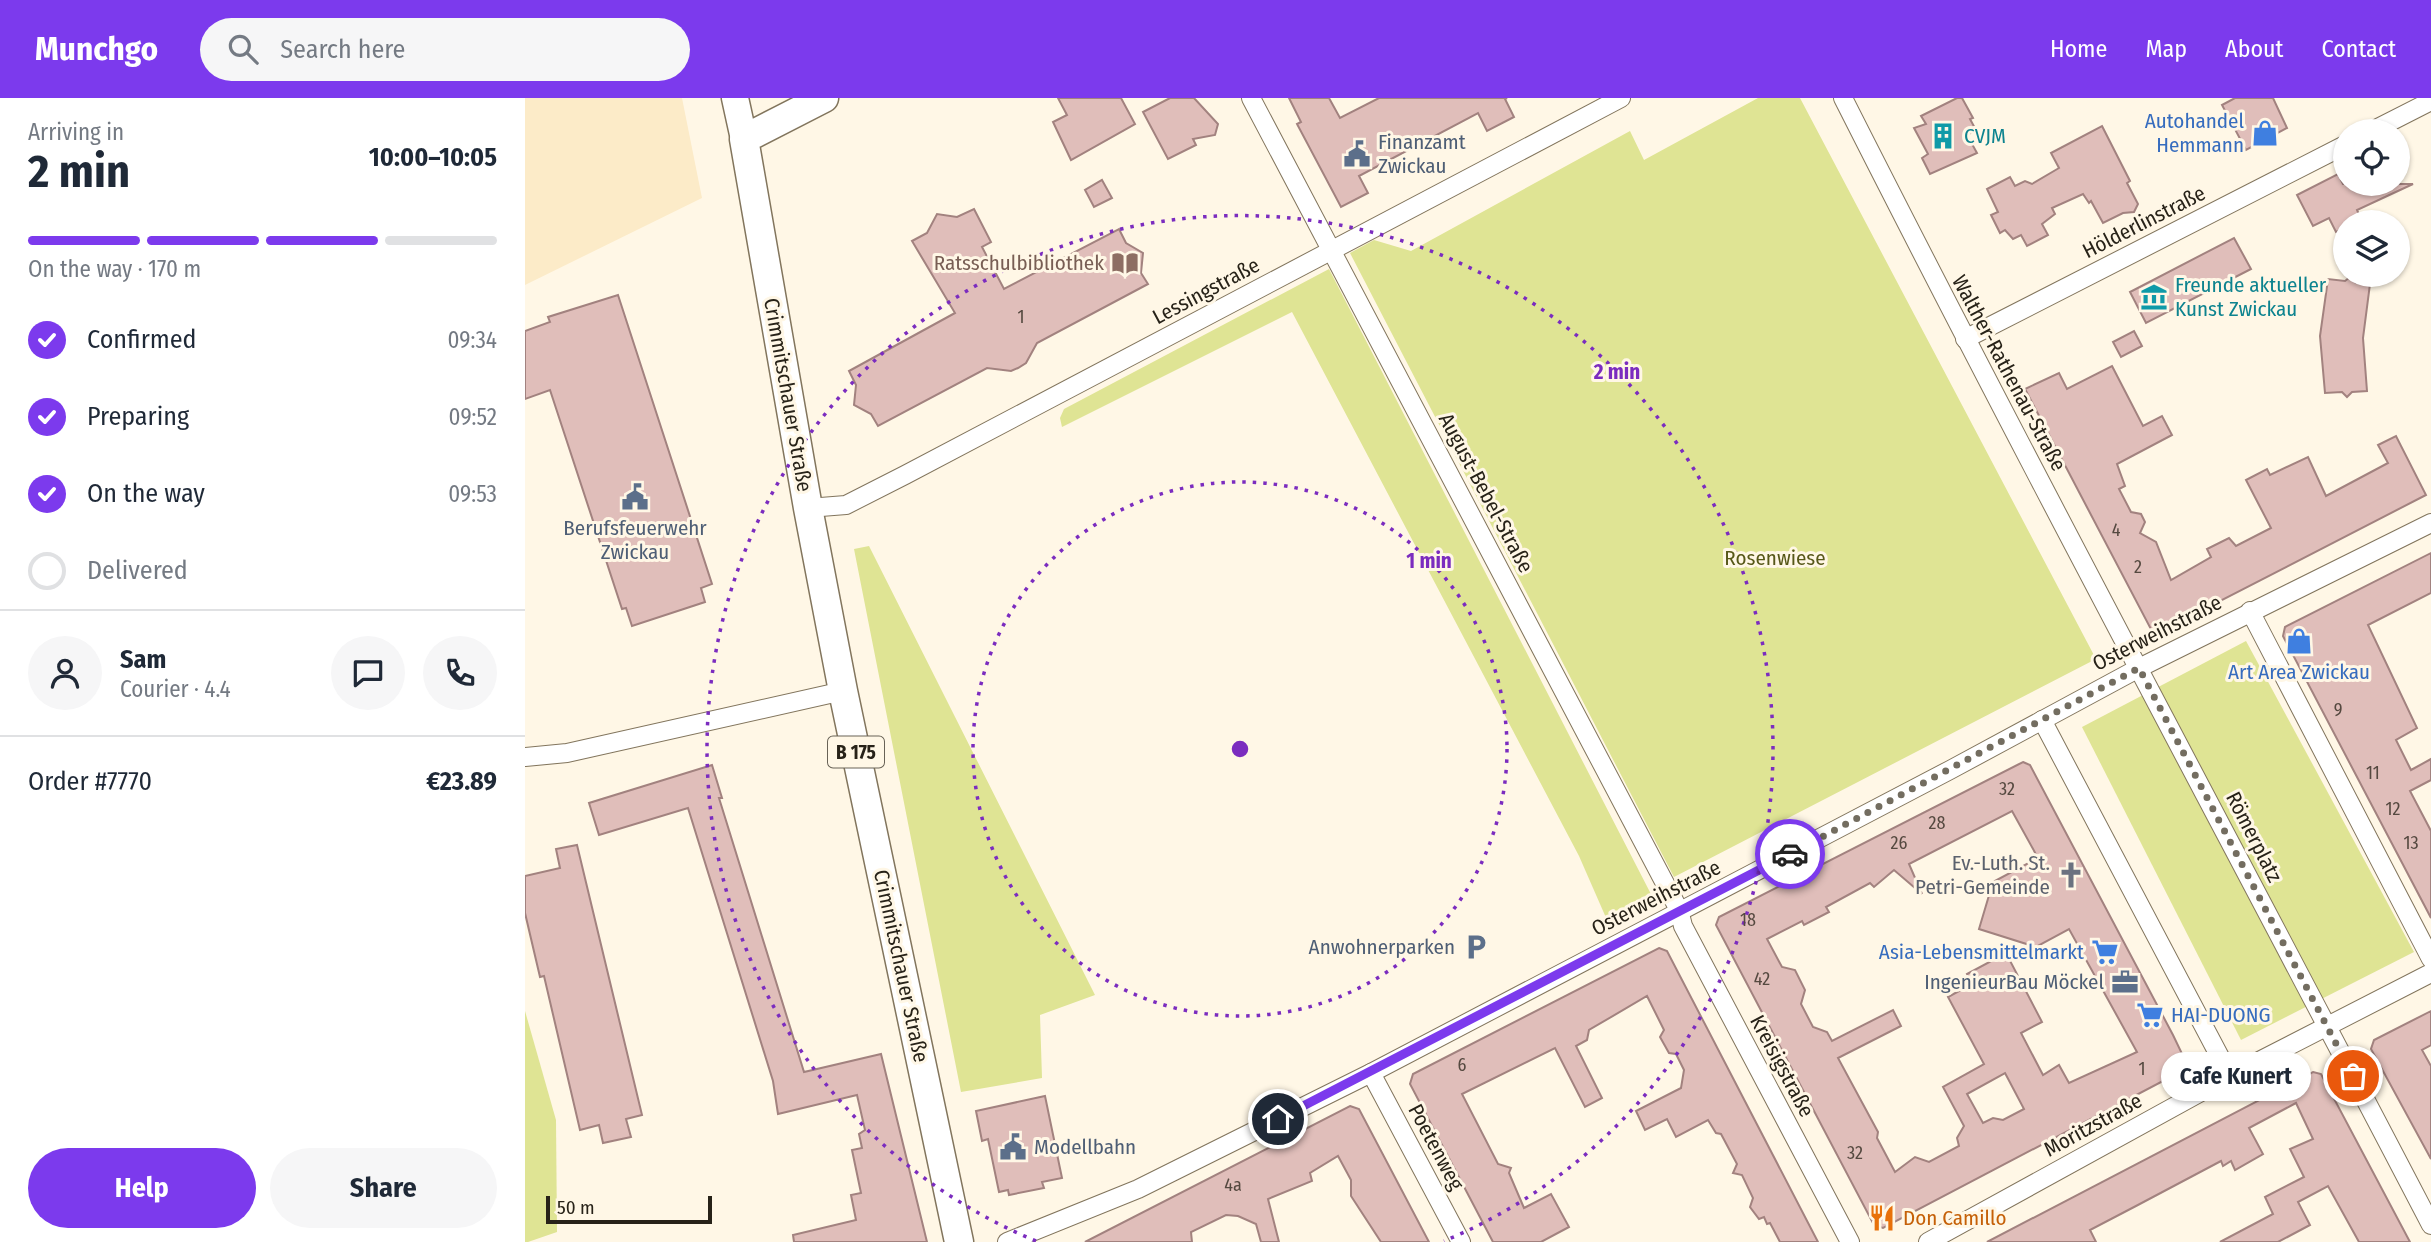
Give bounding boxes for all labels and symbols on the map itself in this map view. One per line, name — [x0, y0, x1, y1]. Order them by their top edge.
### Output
place label: Autohandel Hemmann — [2145, 108, 2244, 158]
shop icon: Autohandel Hemmann — [2250, 118, 2280, 148]
building icon: CVJM — [1928, 121, 1958, 151]
place label: CVJM — [1964, 123, 2006, 149]
place label: Finanzamt Zwickau — [1378, 129, 1466, 179]
public building icon: Finanzamt Zwickau — [1342, 139, 1372, 169]
street label: Hölderlinstraße — [2078, 180, 2210, 264]
library icon: Ratsschulbibliothek — [1110, 248, 1140, 278]
place label: Ratsschulbibliothek — [934, 250, 1104, 276]
street label: Lessingstraße — [1148, 252, 1264, 330]
street label: Walther-Rathenau-Straße — [1946, 270, 2072, 476]
place label: Freunde aktueller Kunst Zwickau — [2175, 272, 2327, 322]
museum icon: Freunde aktueller Kunst Zwickau — [2139, 282, 2169, 312]
street label: Crimmitschauer Straße — [758, 296, 818, 494]
house number: 1 — [1017, 306, 1025, 328]
text: 2 min — [1593, 359, 1640, 385]
street label: August-Bebel-Straße — [1433, 409, 1539, 577]
public building icon: Berufsfeuerwehr Zwickau — [620, 482, 650, 512]
place label: Berufsfeuerwehr Zwickau — [563, 515, 707, 565]
house number: 4 — [2112, 519, 2121, 541]
park label: Rosenwiese — [1724, 545, 1826, 571]
text: 1 min — [1406, 548, 1452, 574]
house number: 2 — [2134, 556, 2142, 578]
street label: Osterweihstraße — [2088, 589, 2226, 677]
shop icon: Art Area Zwickau — [2284, 626, 2314, 656]
place label: Art Area Zwickau — [2228, 659, 2370, 685]
house number: 9 — [2334, 699, 2342, 721]
road number: B 175 — [828, 736, 884, 768]
centre of rings — [1228, 737, 1252, 761]
house number: 11 — [2366, 762, 2380, 784]
house number: 32 — [1999, 778, 2015, 800]
street label: Römerplatz — [2220, 787, 2288, 887]
house number: 12 — [2386, 798, 2401, 820]
house number: 28 — [1929, 812, 1945, 834]
courier — [1755, 819, 1825, 889]
house number: 26 — [1891, 832, 1908, 854]
house number: 13 — [2403, 832, 2419, 854]
place label: Ev.-Luth. St. Petri-Gemeinde — [1915, 850, 2050, 900]
street label: Osterweihstraße — [1587, 854, 1725, 942]
church icon: Ev.-Luth. St. Petri-Gemeinde — [2056, 860, 2086, 890]
street label: Crimmitschauer Straße — [868, 867, 934, 1065]
house number: 18 — [1740, 909, 1756, 931]
parking icon: Anwohnerparken — [1461, 932, 1491, 962]
place label: Anwohnerparken — [1309, 934, 1455, 960]
supermarket icon: Asia-Lebensmittelmarkt — [2090, 937, 2120, 967]
place label: Asia-Lebensmittelmarkt — [1879, 939, 2084, 965]
office icon: IngenieurBau Möckel — [2110, 967, 2140, 997]
house number: 42 — [1754, 968, 1770, 990]
place label: IngenieurBau Möckel — [1924, 969, 2104, 995]
supermarket icon: HAI-DUONG — [2135, 1000, 2165, 1030]
place label: HAI-DUONG — [2171, 1002, 2271, 1028]
street label: Kreisigstraße — [1744, 1010, 1820, 1122]
pin — [2323, 1046, 2383, 1106]
callout: Cafe Kunert — [2161, 1052, 2311, 1100]
house number: 6 — [1458, 1054, 1467, 1076]
house number: 1 — [2138, 1058, 2146, 1080]
street label: Moritzstraße — [2039, 1087, 2147, 1163]
pin — [1248, 1089, 1308, 1149]
street label: Poetenweg — [1403, 1100, 1470, 1195]
public building icon: Modellbahn — [998, 1132, 1028, 1162]
place label: Modellbahn — [1034, 1134, 1136, 1160]
house number: 32 — [1847, 1142, 1863, 1164]
house number: 4a — [1224, 1174, 1242, 1196]
scale bar — [546, 1193, 712, 1225]
restaurant icon: Don Camillo — [1867, 1203, 1897, 1233]
place label: Don Camillo — [1903, 1205, 2006, 1231]

